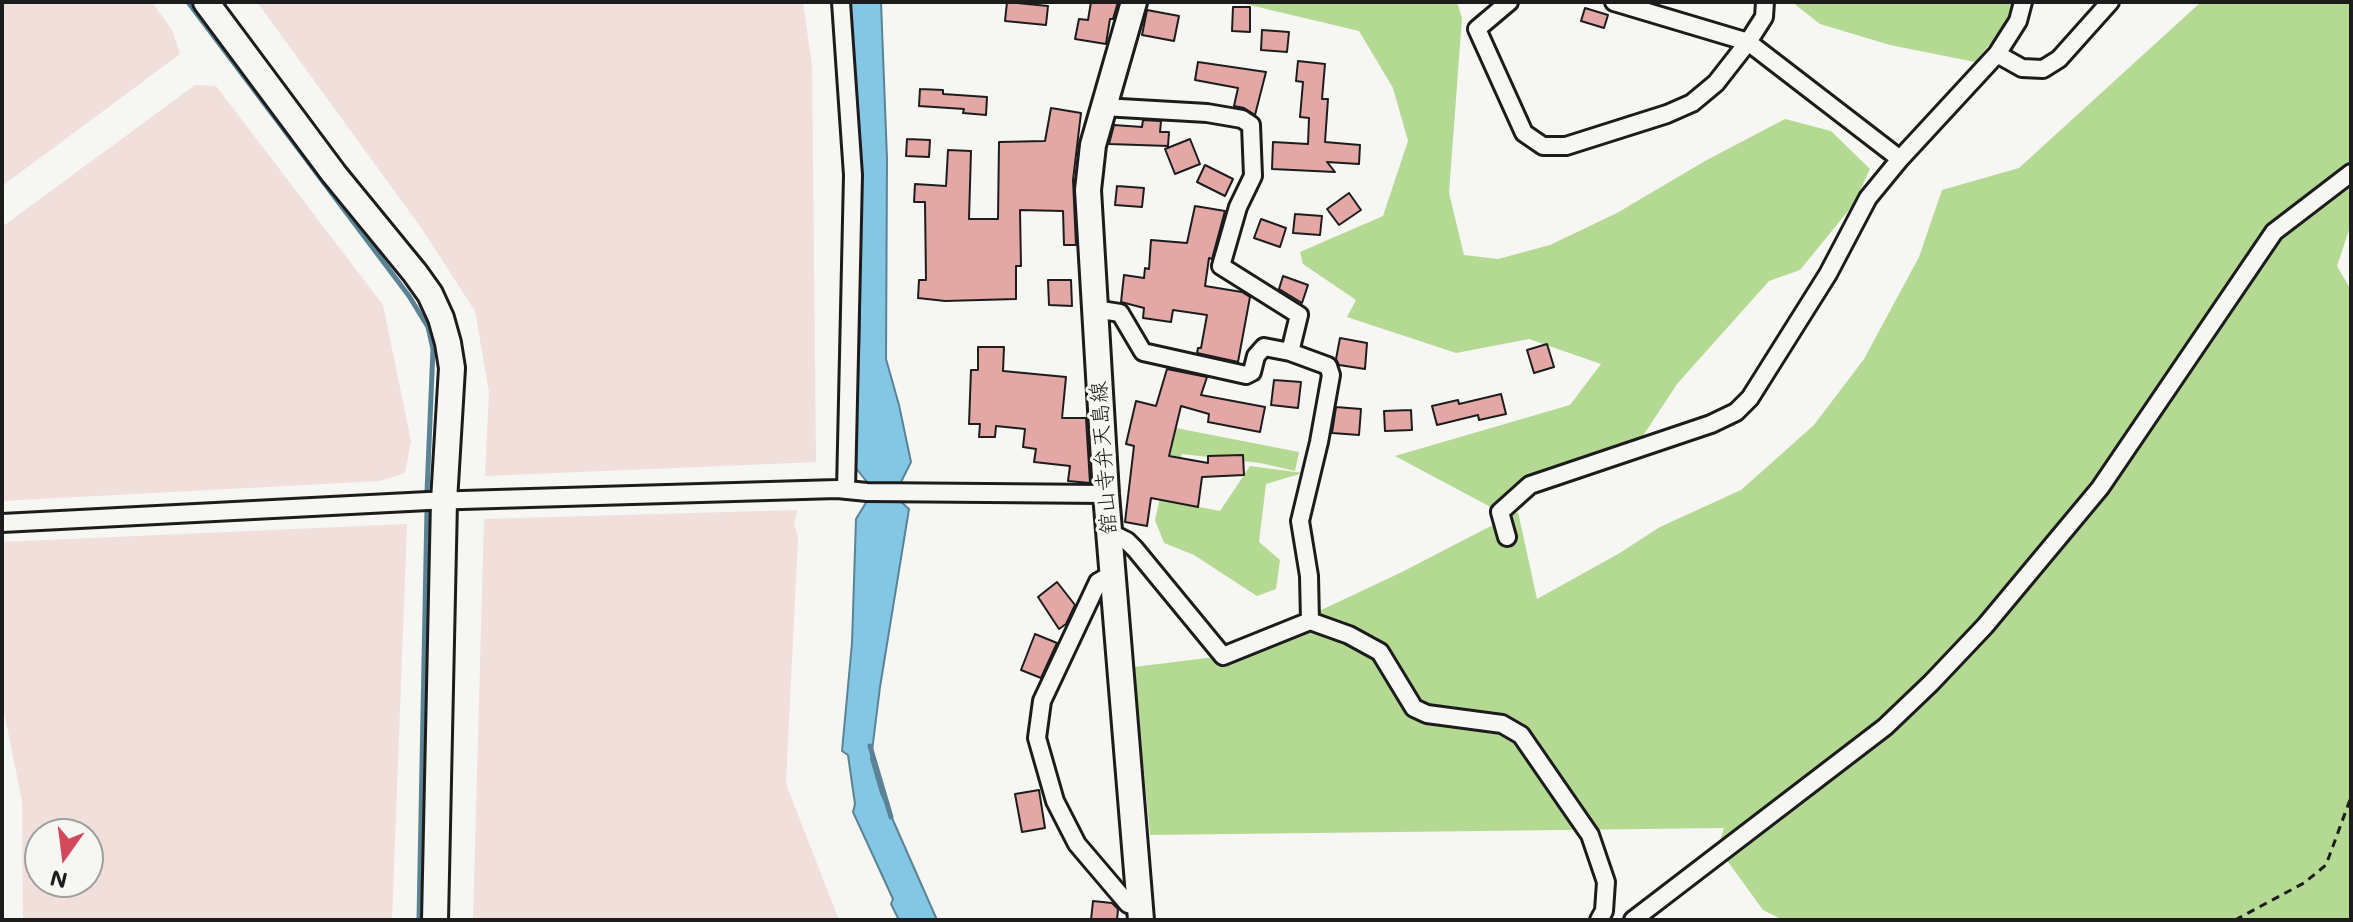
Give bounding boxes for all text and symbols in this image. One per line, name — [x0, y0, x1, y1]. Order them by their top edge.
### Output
street label: 舘山寺弁天島線 — [1085, 380, 1123, 536]
north arrow — [24, 818, 104, 898]
text: N — [47, 864, 70, 896]

